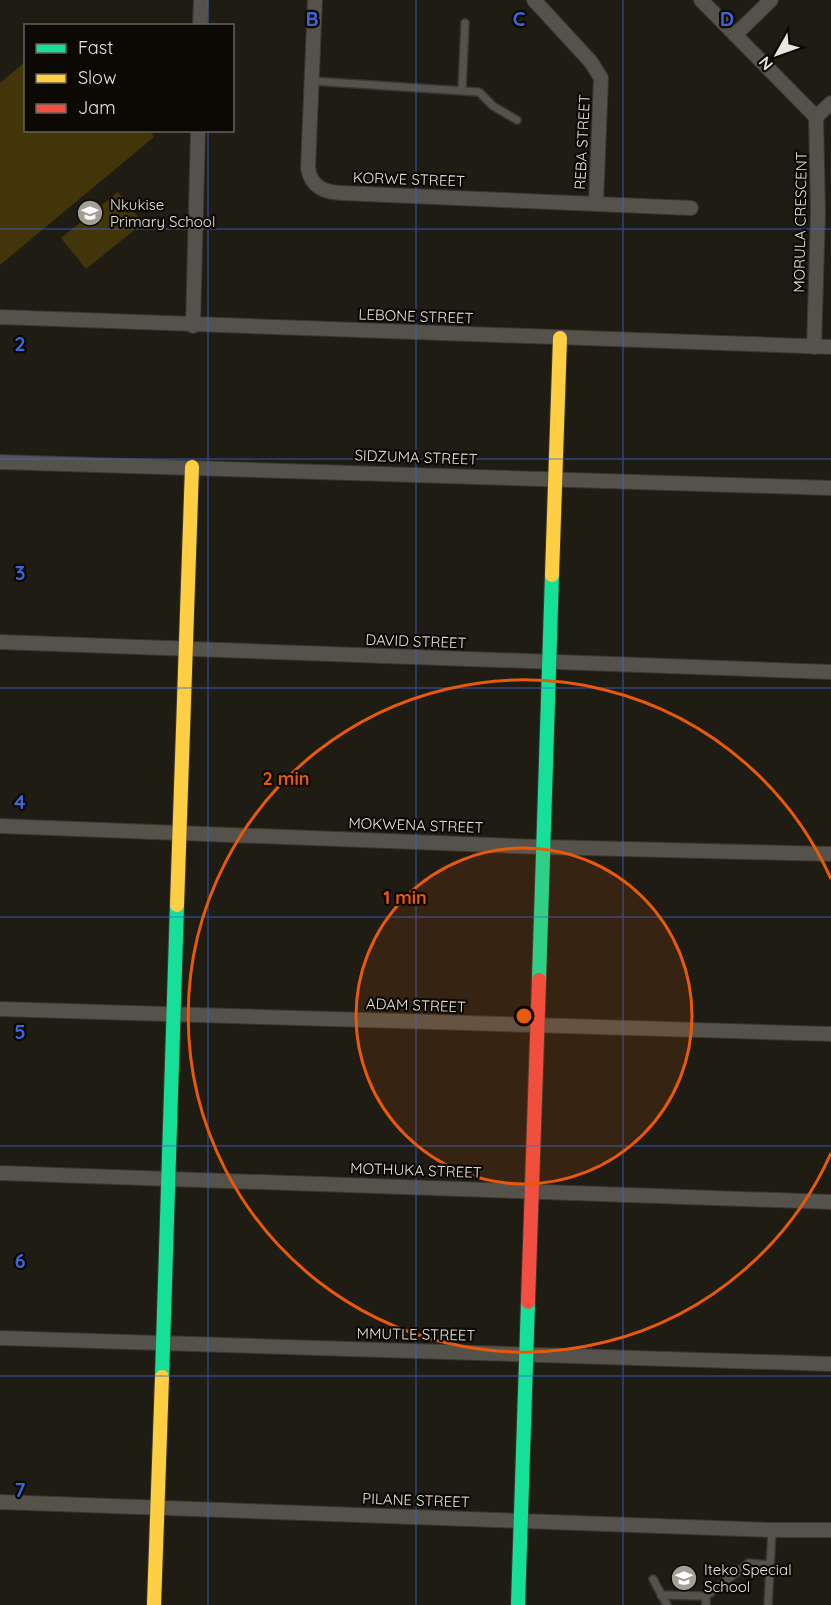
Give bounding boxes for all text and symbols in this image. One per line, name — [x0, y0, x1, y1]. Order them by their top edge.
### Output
text: B — [305, 6, 319, 31]
text: C — [513, 6, 526, 31]
text: D — [720, 6, 734, 31]
legend — [24, 24, 234, 132]
north arrow — [747, 24, 807, 84]
text: Fast — [78, 36, 113, 59]
text: N — [754, 53, 777, 75]
text: Slow — [78, 66, 116, 89]
street label: REBA STREET — [570, 94, 594, 190]
text: Jam — [78, 96, 116, 119]
street label: MORULA CRESCENT — [789, 151, 811, 293]
street label: KORWE STREET — [353, 168, 465, 190]
place label: Nkukise Primary School — [110, 195, 215, 231]
school or university icon: Nkukise Primary School — [75, 198, 105, 228]
street label: LEBONE STREET — [358, 305, 474, 327]
text: 2 — [14, 331, 26, 356]
street label: SIDZUMA STREET — [354, 445, 478, 469]
text: 3 — [15, 560, 25, 585]
street label: DAVID STREET — [365, 630, 467, 652]
text: 2 min — [263, 767, 309, 790]
text: 4 — [14, 789, 26, 814]
street label: MOKWENA STREET — [348, 813, 484, 837]
text: 1 min — [383, 886, 427, 909]
street label: ADAM STREET — [366, 994, 466, 1016]
centre of rings — [514, 1006, 534, 1026]
text: 5 — [14, 1019, 26, 1044]
street label: MOTHUKA STREET — [350, 1158, 482, 1182]
text: 6 — [14, 1248, 26, 1273]
street label: MMUTLE STREET — [356, 1323, 476, 1345]
text: 7 — [15, 1477, 26, 1502]
street label: PILANE STREET — [362, 1489, 470, 1511]
place label: Iteko Special School — [704, 1560, 792, 1596]
school or university icon: Iteko Special School — [669, 1563, 699, 1593]

